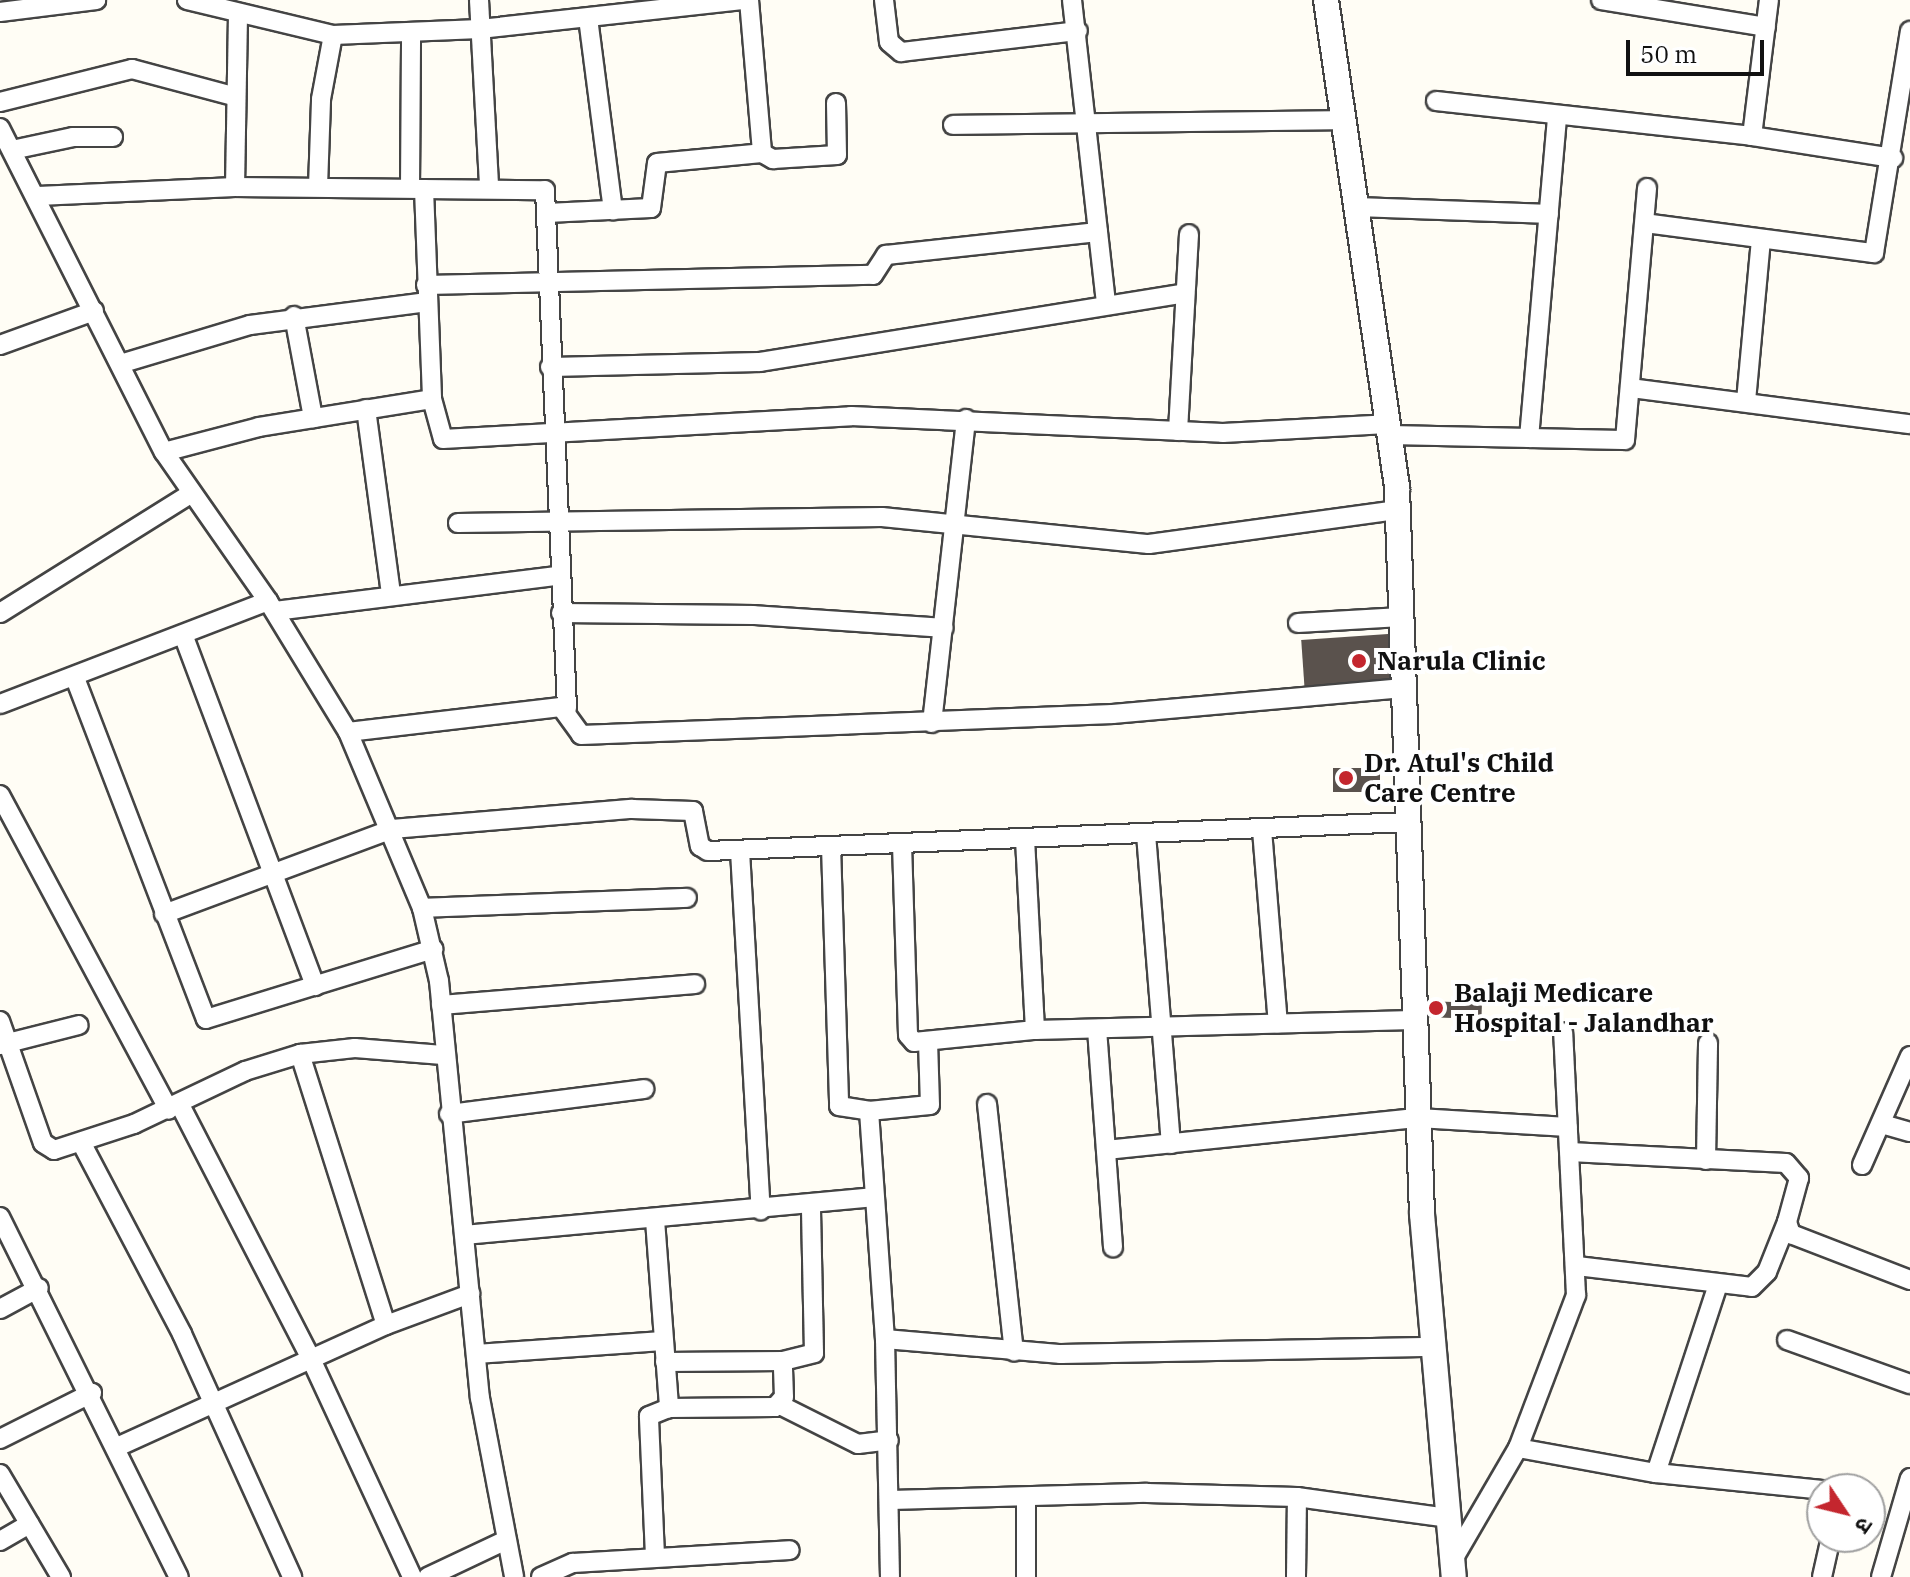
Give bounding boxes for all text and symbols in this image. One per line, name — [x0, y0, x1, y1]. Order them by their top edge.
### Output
scale bar — [1630, 24, 1768, 74]
text: 50 m — [1640, 38, 1697, 70]
place label: Narula Clinic — [1377, 645, 1546, 677]
marker: Narula Clinic — [1348, 650, 1370, 672]
place label: Dr. Atul's Child Care Centre — [1364, 747, 1554, 808]
marker: Dr. Atul's Child Care Centre — [1335, 767, 1357, 789]
place label: Balaji Medicare Hospital - Jalandhar — [1454, 977, 1714, 1038]
marker: Balaji Medicare Hospital - Jalandhar — [1425, 997, 1447, 1019]
north arrow — [1806, 1473, 1886, 1553]
text: उ — [1849, 1512, 1880, 1539]

